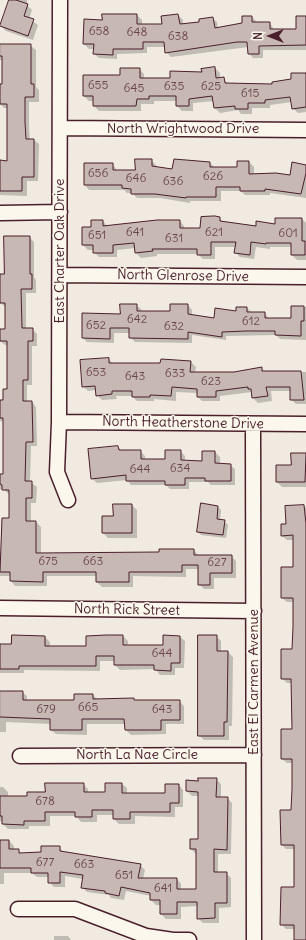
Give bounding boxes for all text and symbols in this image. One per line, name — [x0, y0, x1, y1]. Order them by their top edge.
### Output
north arrow — [250, 16, 290, 56]
house number: 658 — [89, 25, 109, 39]
house number: 648 — [127, 26, 147, 40]
house number: 638 — [168, 30, 188, 44]
text: N — [251, 32, 265, 40]
house number: 655 — [88, 79, 108, 93]
house number: 635 — [164, 80, 184, 94]
house number: 625 — [201, 80, 221, 94]
house number: 645 — [124, 82, 144, 96]
house number: 615 — [241, 87, 259, 101]
street label: North Wrightwood Drive — [107, 121, 259, 137]
house number: 656 — [88, 167, 108, 181]
house number: 626 — [203, 170, 223, 184]
house number: 646 — [126, 172, 146, 186]
house number: 636 — [163, 175, 183, 189]
street label: East Charter Oak Drive — [52, 179, 68, 323]
house number: 641 — [126, 226, 144, 240]
house number: 621 — [205, 226, 223, 240]
house number: 601 — [278, 227, 298, 241]
house number: 651 — [88, 229, 106, 243]
house number: 631 — [165, 232, 183, 246]
street label: North Glenrose Drive — [117, 266, 249, 286]
house number: 642 — [127, 313, 147, 327]
house number: 612 — [242, 315, 260, 329]
house number: 652 — [86, 319, 106, 333]
house number: 632 — [164, 320, 184, 334]
house number: 653 — [86, 366, 106, 380]
house number: 633 — [165, 367, 185, 381]
house number: 643 — [125, 370, 145, 384]
house number: 623 — [201, 375, 221, 389]
street label: North Heatherstone Drive — [102, 413, 264, 433]
house number: 634 — [170, 462, 190, 476]
house number: 644 — [130, 463, 150, 477]
house number: 675 — [38, 555, 58, 569]
house number: 663 — [83, 555, 103, 569]
house number: 627 — [207, 556, 227, 570]
street label: North Rick Street — [74, 601, 180, 619]
street label: East El Carmen Avenue — [246, 609, 262, 755]
house number: 644 — [152, 647, 172, 661]
house number: 665 — [78, 701, 98, 715]
house number: 679 — [36, 703, 56, 717]
house number: 643 — [152, 703, 172, 717]
street label: North La Nae Circle — [76, 747, 198, 763]
house number: 678 — [35, 795, 55, 809]
house number: 677 — [36, 856, 54, 870]
house number: 663 — [74, 858, 94, 872]
house number: 651 — [115, 869, 133, 883]
house number: 641 — [154, 882, 172, 896]

